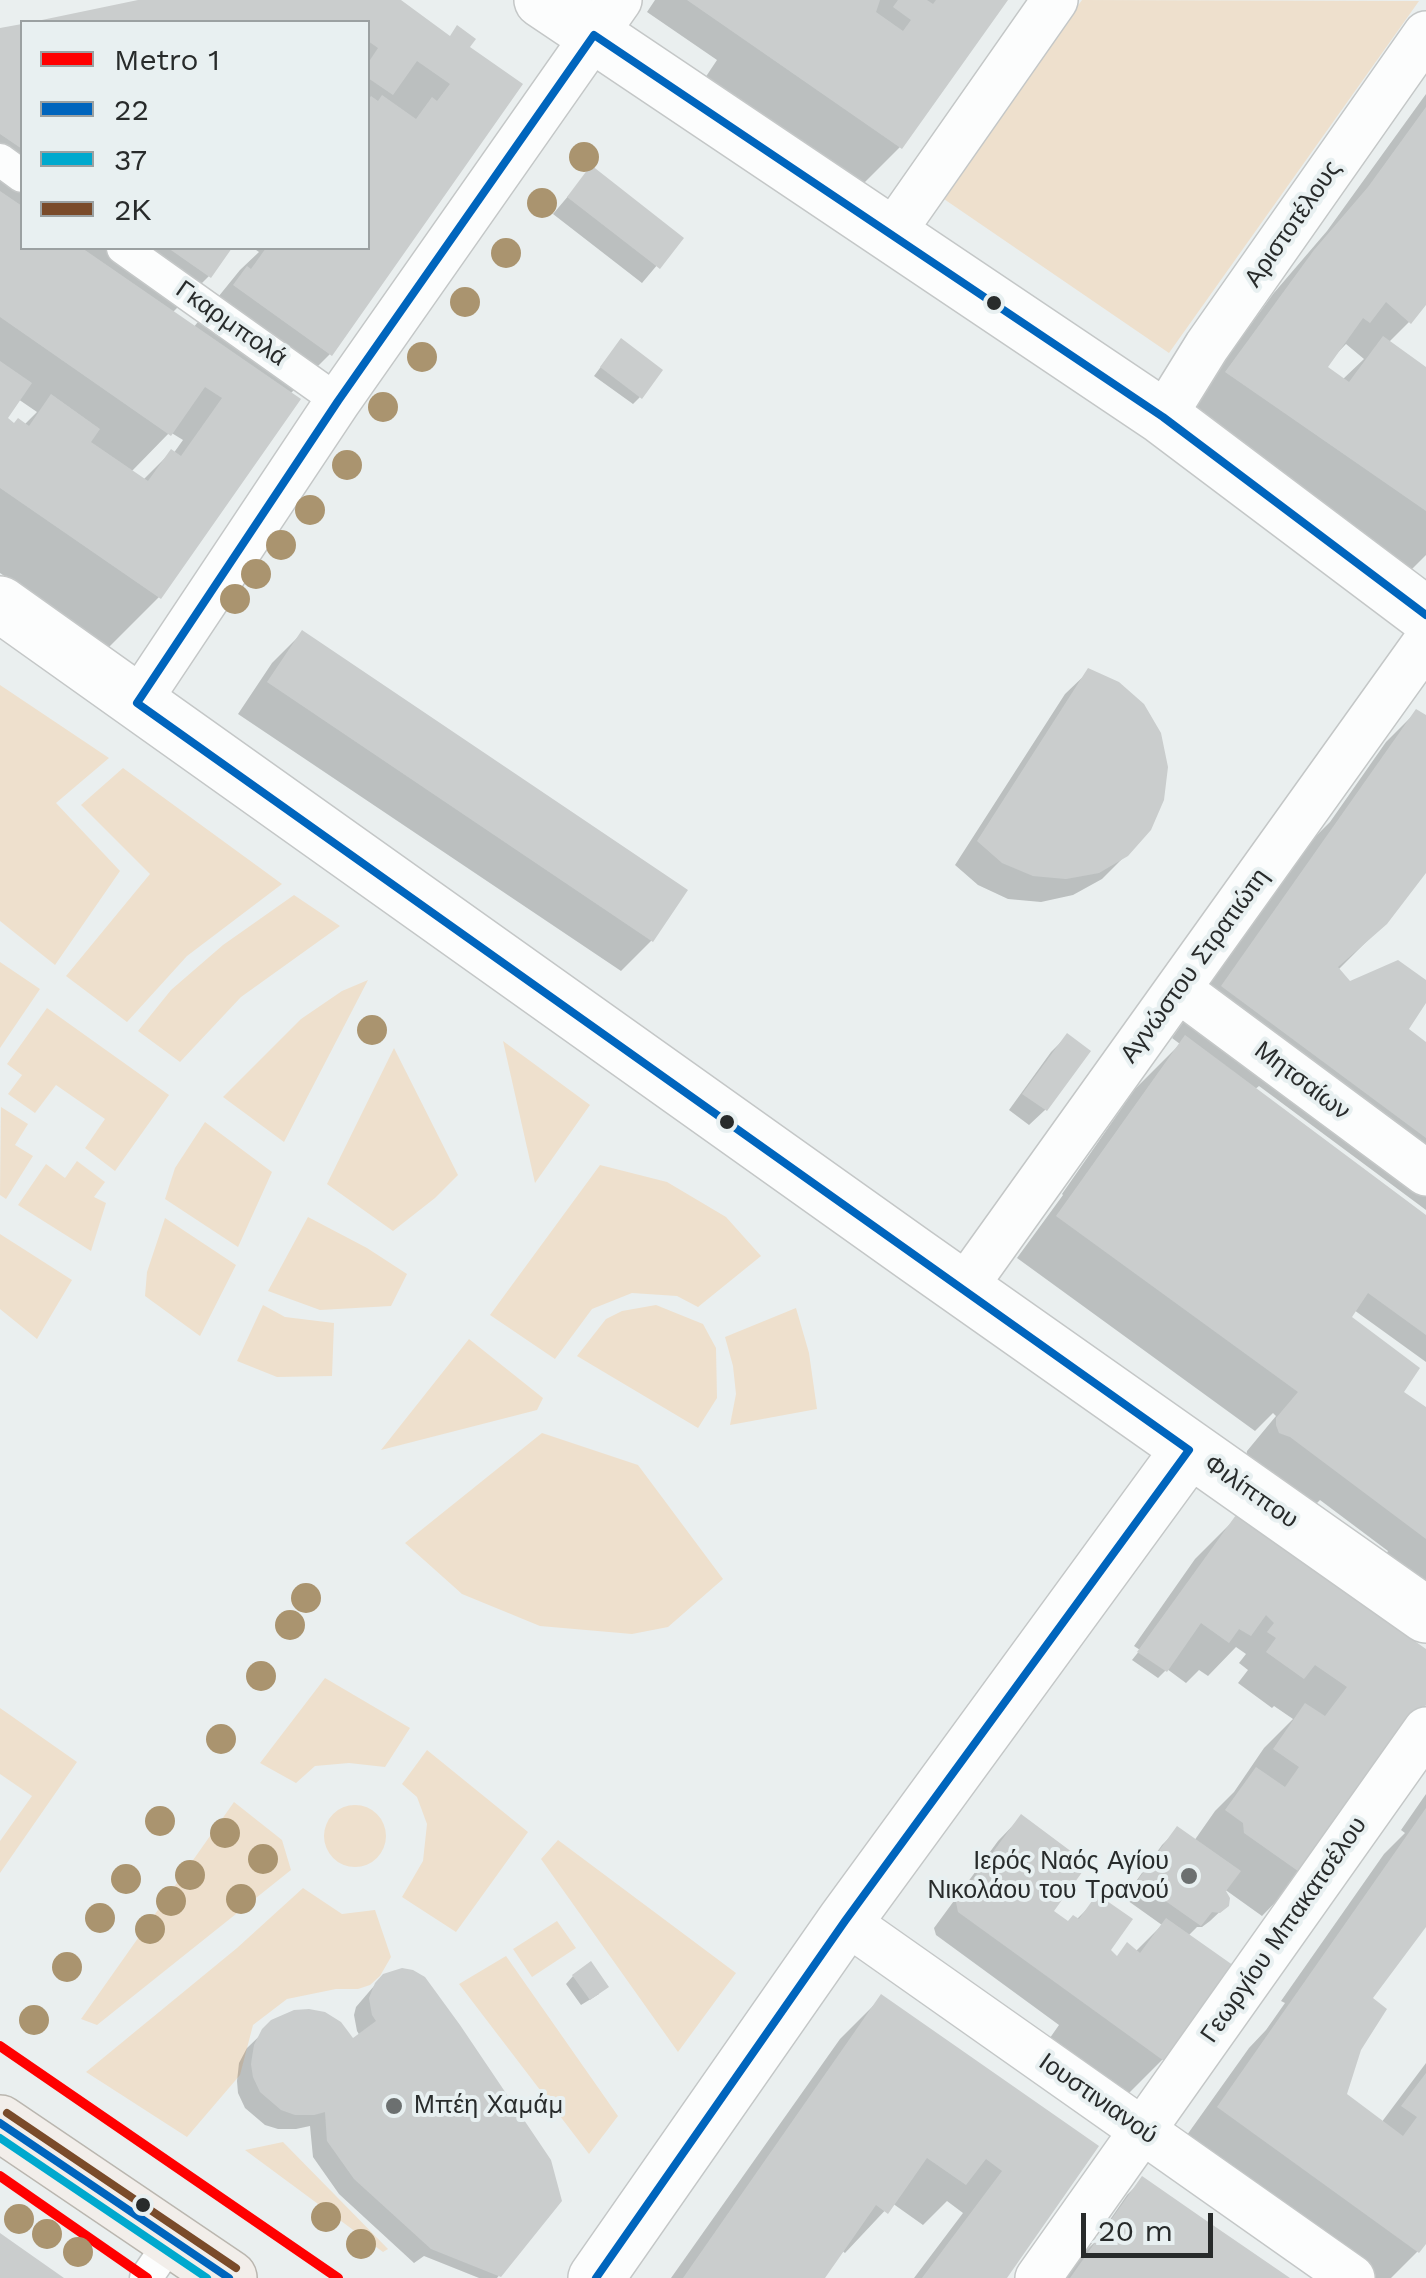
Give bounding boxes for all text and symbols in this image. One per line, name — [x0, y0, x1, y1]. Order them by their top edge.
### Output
legend — [20, 20, 370, 250]
text: Metro 1 — [114, 42, 220, 77]
text: 22 — [114, 92, 149, 127]
text: 37 — [114, 142, 147, 177]
street label: Αριστοτέλους — [1235, 150, 1351, 298]
text: 2Κ — [114, 192, 152, 227]
street label: Γκαρμπολά — [168, 273, 294, 375]
unlabelled marker — [984, 293, 1004, 313]
street label: Αγνώστου Στρατιώτη — [1110, 856, 1280, 1076]
street label: Μητσαίων — [1246, 1033, 1358, 1129]
unlabelled marker — [717, 1112, 737, 1132]
street label: Φιλίππου — [1196, 1447, 1306, 1537]
street label: Γεωργίου Μπακατσέλου — [1191, 1806, 1377, 2054]
place label: Ιερός Ναός Αγίου Νικολάου του Τρανού — [914, 1847, 1169, 1906]
marker: Ιερός Ναός Αγίου Νικολάου του Τρανού — [1178, 1865, 1200, 1887]
street label: Ιουστινιανού — [1029, 2044, 1167, 2154]
place label: Μπέη Χαμάμ — [414, 2091, 565, 2121]
marker: Μπέη Χαμάμ — [383, 2095, 405, 2117]
scale bar — [1086, 2193, 1218, 2255]
unlabelled marker — [133, 2195, 153, 2215]
text: 20 m — [1098, 2213, 1173, 2248]

